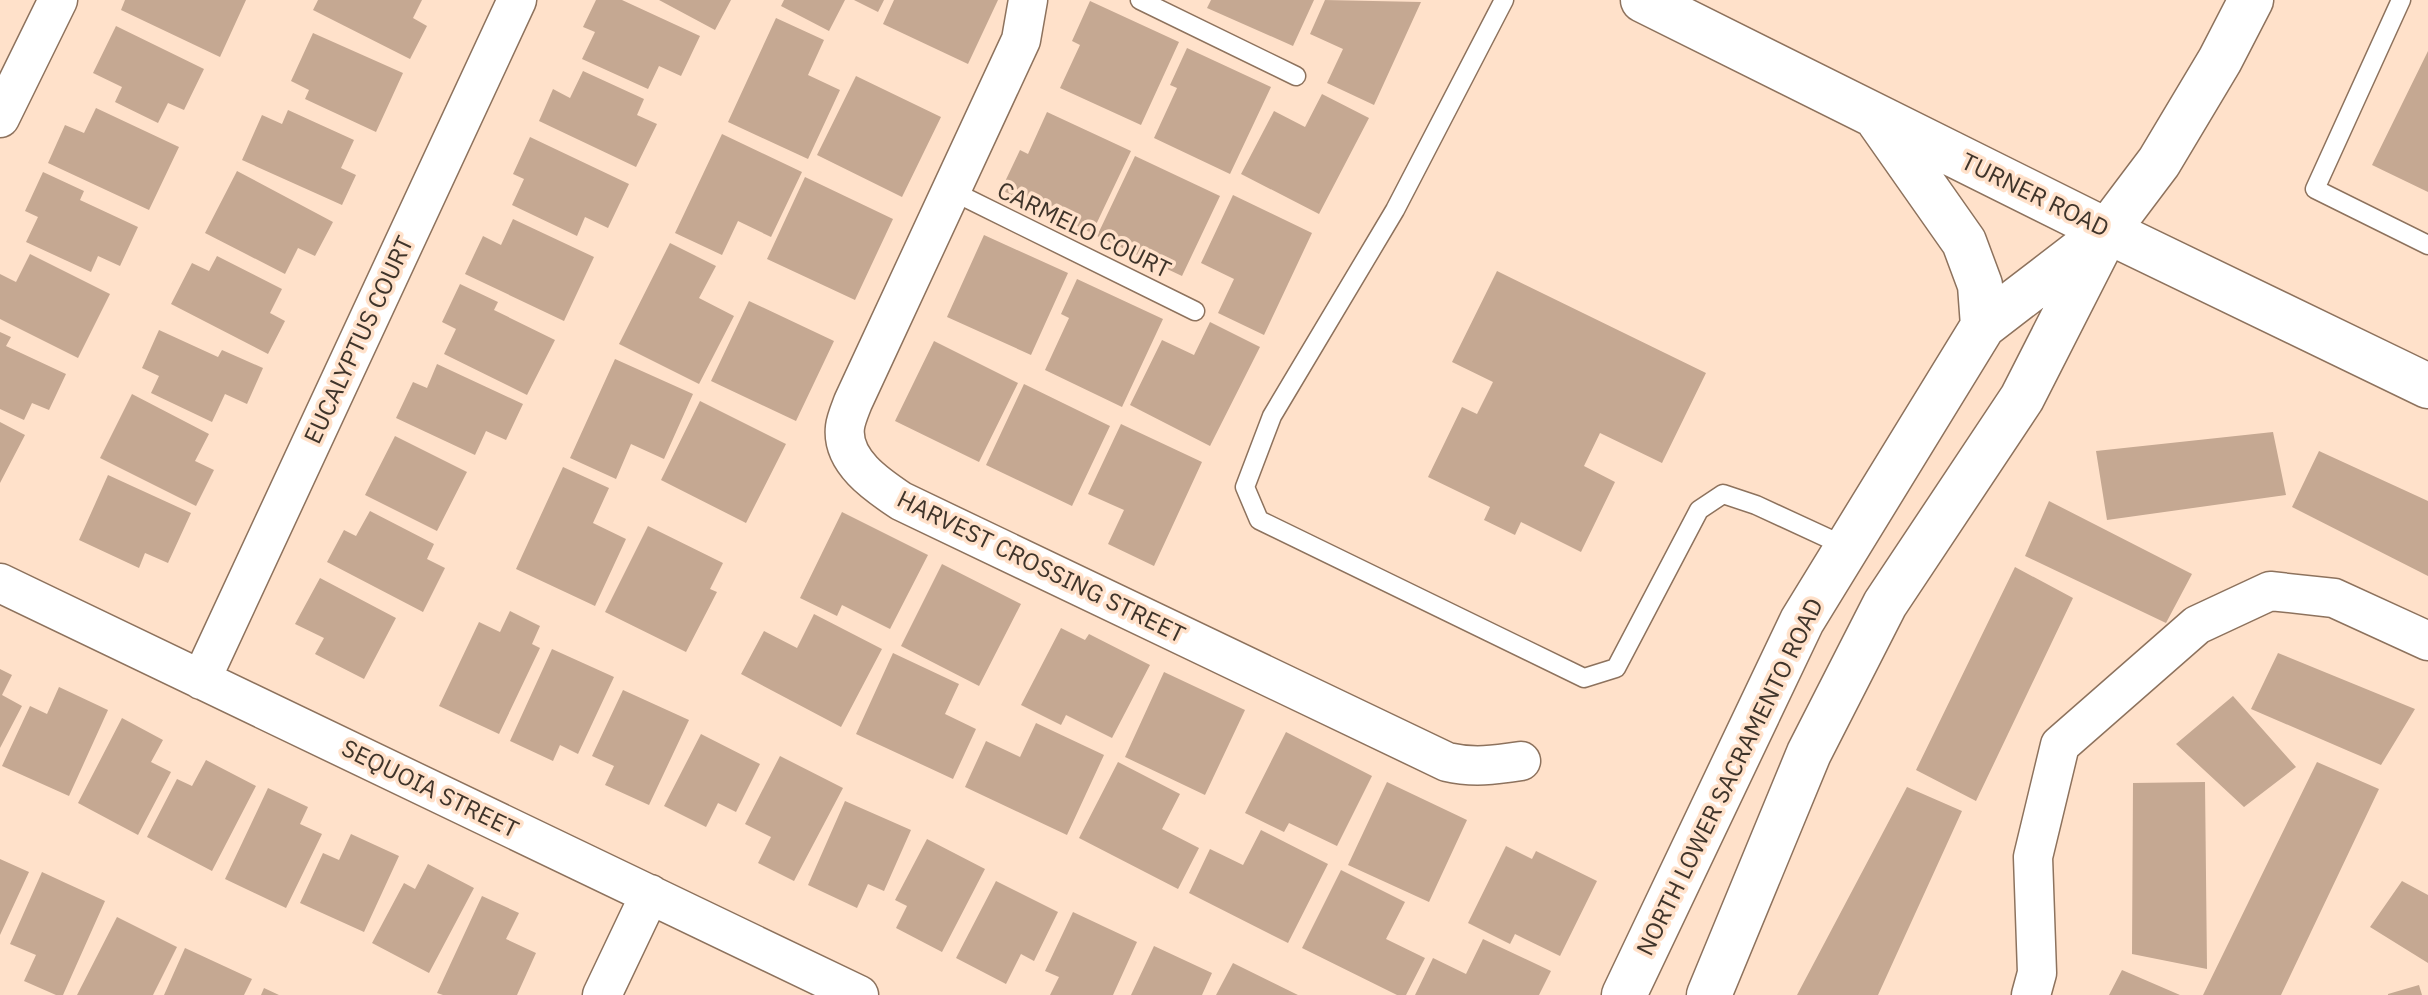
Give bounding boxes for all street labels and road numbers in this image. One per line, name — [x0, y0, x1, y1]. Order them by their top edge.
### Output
street label: TURNER ROAD — [1956, 145, 2115, 244]
street label: CARMELO COURT — [992, 173, 1177, 285]
street label: EUCALYPTUS COURT — [296, 230, 420, 449]
street label: HARVEST CROSSING STREET — [892, 482, 1191, 650]
street label: NORTH LOWER SACRAMENTO ROAD — [1628, 592, 1830, 961]
street label: SEQUOIA STREET — [337, 731, 525, 845]

